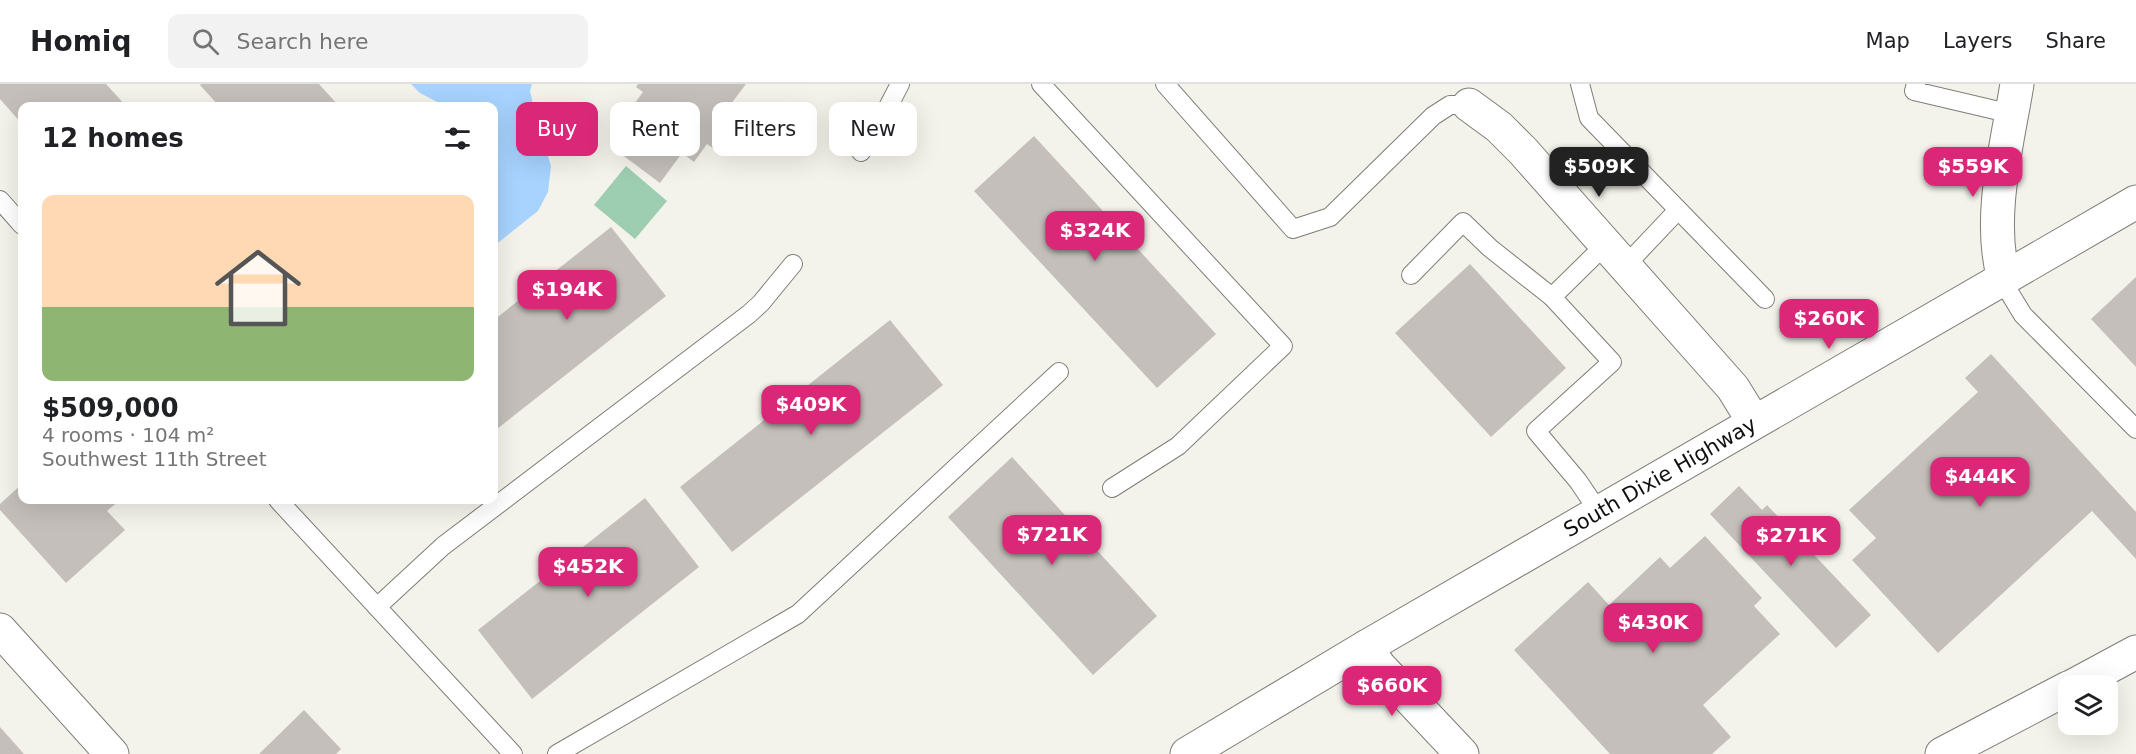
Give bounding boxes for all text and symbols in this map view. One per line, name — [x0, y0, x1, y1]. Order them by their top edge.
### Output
search box — [168, 14, 588, 68]
text: Homiq — [30, 25, 132, 58]
icon: search — [189, 25, 222, 58]
text: Search here — [237, 29, 369, 54]
text: Map — [1866, 29, 1910, 53]
text: Layers — [1943, 29, 2012, 53]
text: Share — [2045, 29, 2106, 53]
chip: Buy — [516, 102, 598, 156]
chip: Rent — [610, 102, 700, 156]
chip: Filters — [712, 102, 817, 156]
chip: New — [829, 102, 917, 156]
icon: filters — [441, 122, 474, 155]
text: 12 homes — [42, 123, 184, 153]
pin: $509K — [1557, 147, 1641, 198]
pin: $559K — [1931, 147, 2015, 198]
text: $509K — [1563, 154, 1635, 178]
text: $559K — [1937, 154, 2009, 178]
pin: $324K — [1053, 211, 1137, 262]
text: $324K — [1059, 218, 1131, 242]
icon: home — [204, 234, 312, 342]
pin: $194K — [525, 270, 609, 321]
text: $194K — [531, 277, 603, 301]
pin: $260K — [1787, 299, 1871, 350]
text: $260K — [1793, 306, 1865, 330]
pin: $409K — [769, 385, 853, 436]
text: $409K — [775, 392, 847, 416]
text: $509,000 — [42, 393, 179, 423]
street label: South Dixie Highway — [1559, 412, 1761, 542]
text: 4 rooms · 104 m² — [42, 423, 214, 447]
text: Southwest 11th Street — [42, 447, 267, 471]
pin: $444K — [1938, 457, 2022, 508]
text: $444K — [1944, 464, 2016, 488]
pin: $721K — [1010, 515, 1094, 566]
pin: $271K — [1749, 516, 1833, 567]
text: $721K — [1016, 522, 1088, 546]
text: $271K — [1755, 523, 1827, 547]
pin: $452K — [546, 547, 630, 598]
text: $452K — [552, 554, 624, 578]
pin: $430K — [1611, 603, 1695, 654]
text: $430K — [1617, 610, 1689, 634]
pin: $660K — [1350, 666, 1434, 717]
text: $660K — [1356, 673, 1428, 697]
map controls — [2058, 675, 2118, 735]
button: layers — [2058, 675, 2118, 735]

